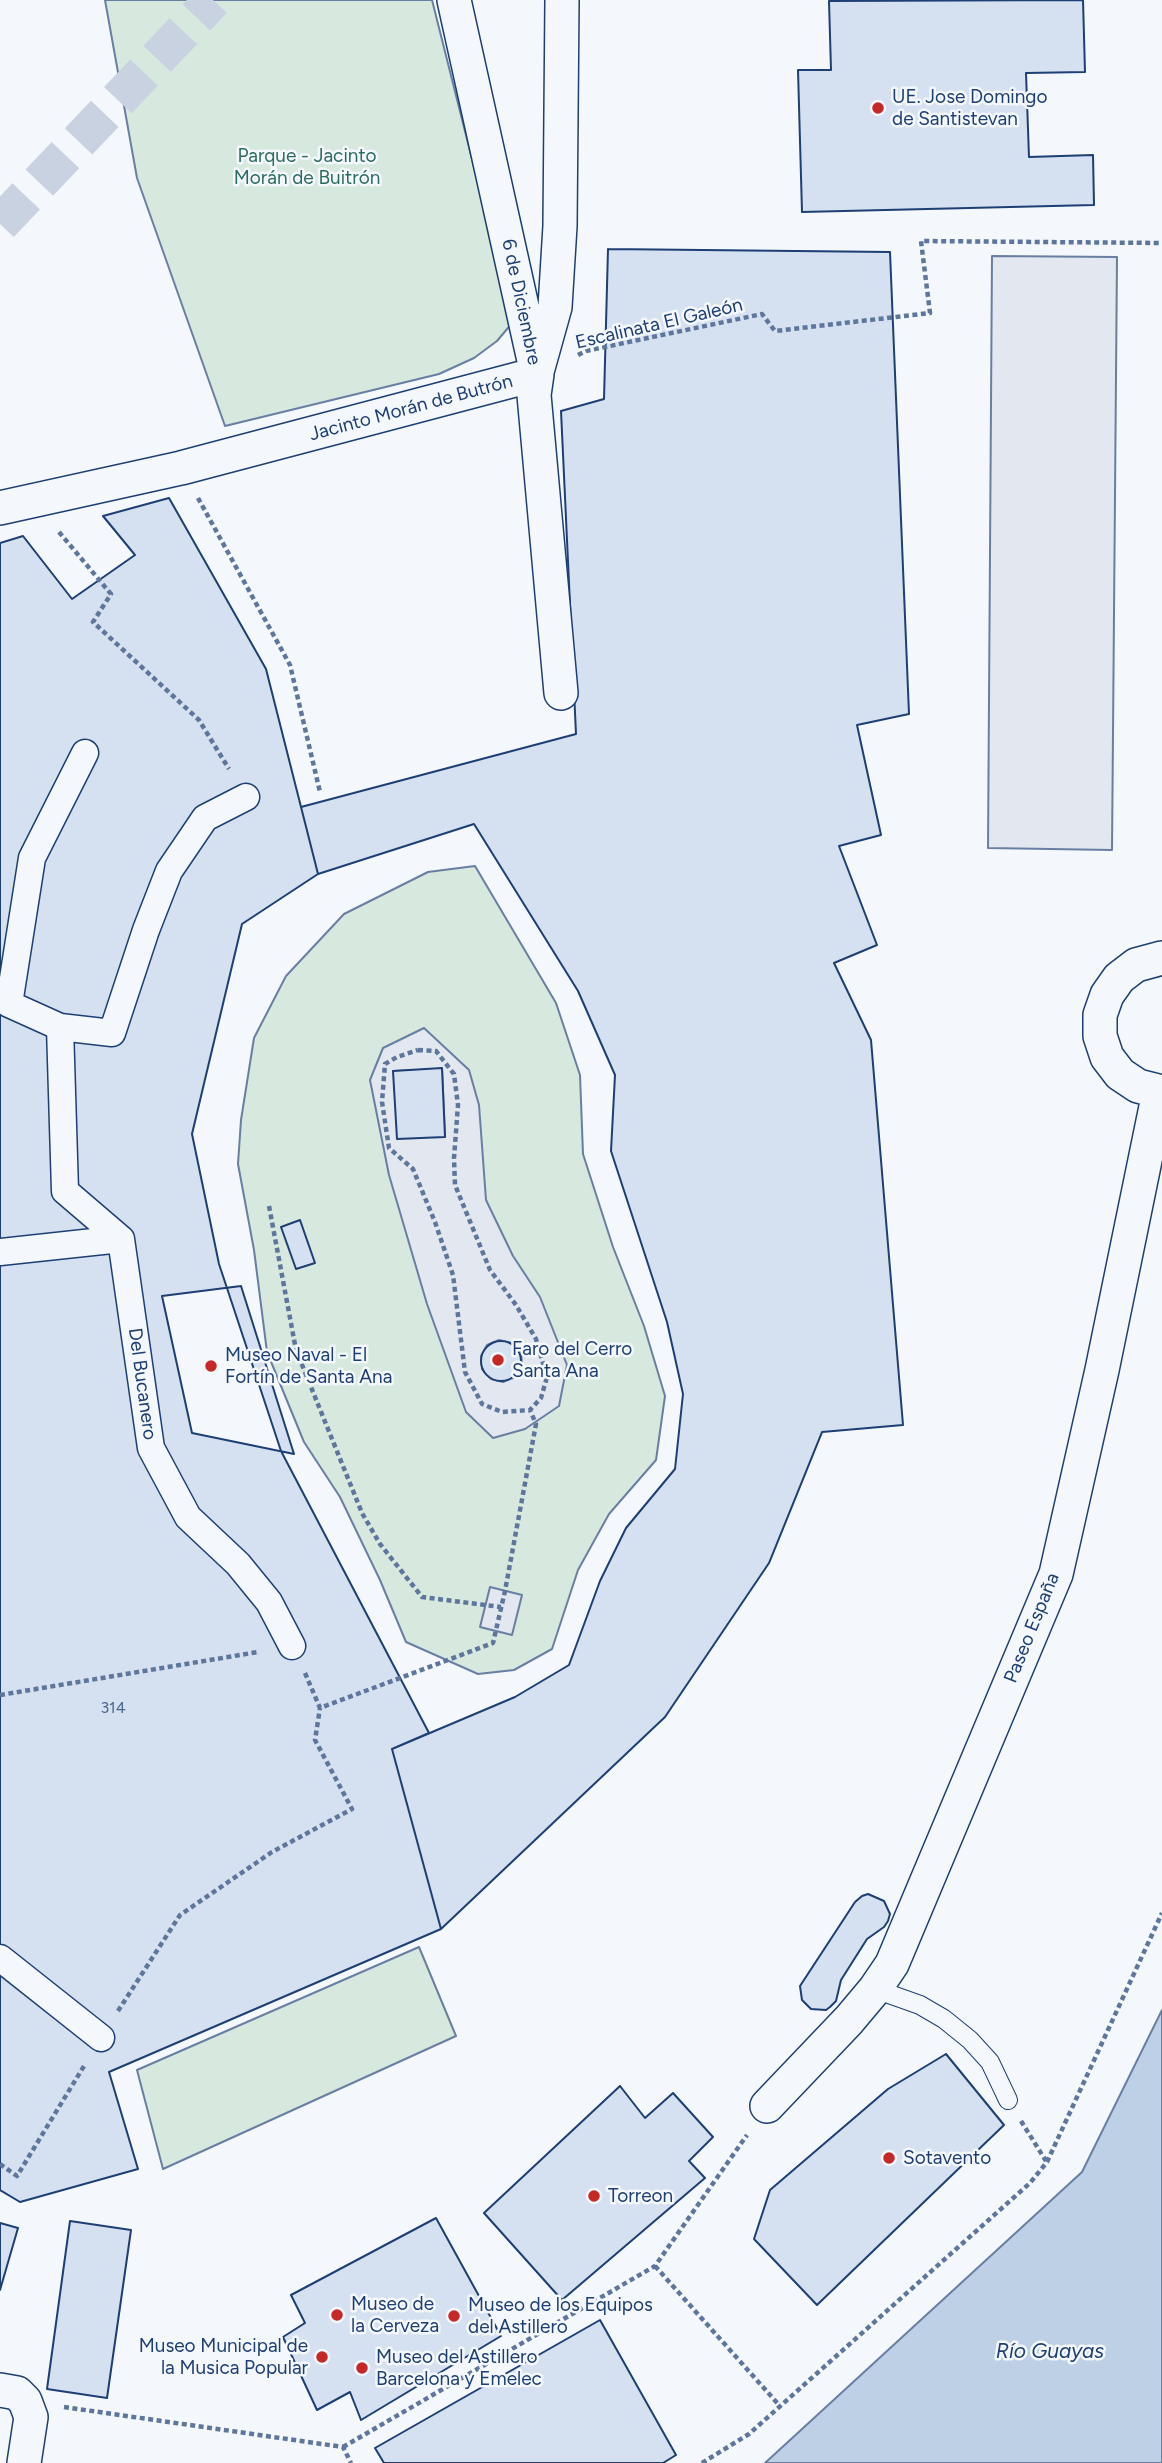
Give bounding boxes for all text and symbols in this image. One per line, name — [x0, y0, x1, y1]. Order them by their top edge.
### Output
place label: UE. Jose Domingo de Santistevan — [892, 86, 1047, 130]
marker: UE. Jose Domingo de Santistevan — [870, 100, 886, 116]
park label: Parque - Jacinto Morán de Buitrón — [234, 145, 380, 189]
street label: 6 de Diciembre — [497, 237, 545, 367]
street label: Escalinata El Galeón — [573, 294, 745, 354]
street label: Jacinto Morán de Butrón — [307, 370, 515, 446]
street label: Del Bucanero — [123, 1327, 161, 1441]
place label: Faro del Cerro Santa Ana — [512, 1338, 632, 1382]
place label: Museo Naval - El Fortín de Santa Ana — [225, 1344, 392, 1388]
marker: Faro del Cerro Santa Ana — [490, 1352, 506, 1368]
marker: Museo Naval - El Fortín de Santa Ana — [203, 1358, 219, 1374]
street label: Paseo España — [1000, 1570, 1064, 1686]
house number: 314 — [100, 1698, 126, 1718]
place label: Sotavento — [903, 2147, 991, 2169]
marker: Sotavento — [881, 2150, 897, 2166]
place label: Torreon — [608, 2185, 673, 2207]
marker: Torreon — [586, 2188, 602, 2204]
place label: Museo de la Cerveza — [351, 2293, 439, 2337]
place label: Museo de los Equipos del Astillero — [468, 2294, 653, 2338]
marker: Museo de la Cerveza — [329, 2307, 345, 2323]
marker: Museo de los Equipos del Astillero — [446, 2308, 462, 2324]
place label: Museo Municipal de la Musica Popular — [139, 2335, 308, 2379]
water label: Río Guayas — [996, 2339, 1104, 2365]
place label: Museo del Astillero Barcelona y Emelec — [376, 2346, 542, 2390]
marker: Museo Municipal de la Musica Popular — [314, 2349, 330, 2365]
marker: Museo del Astillero Barcelona y Emelec — [354, 2360, 370, 2376]

